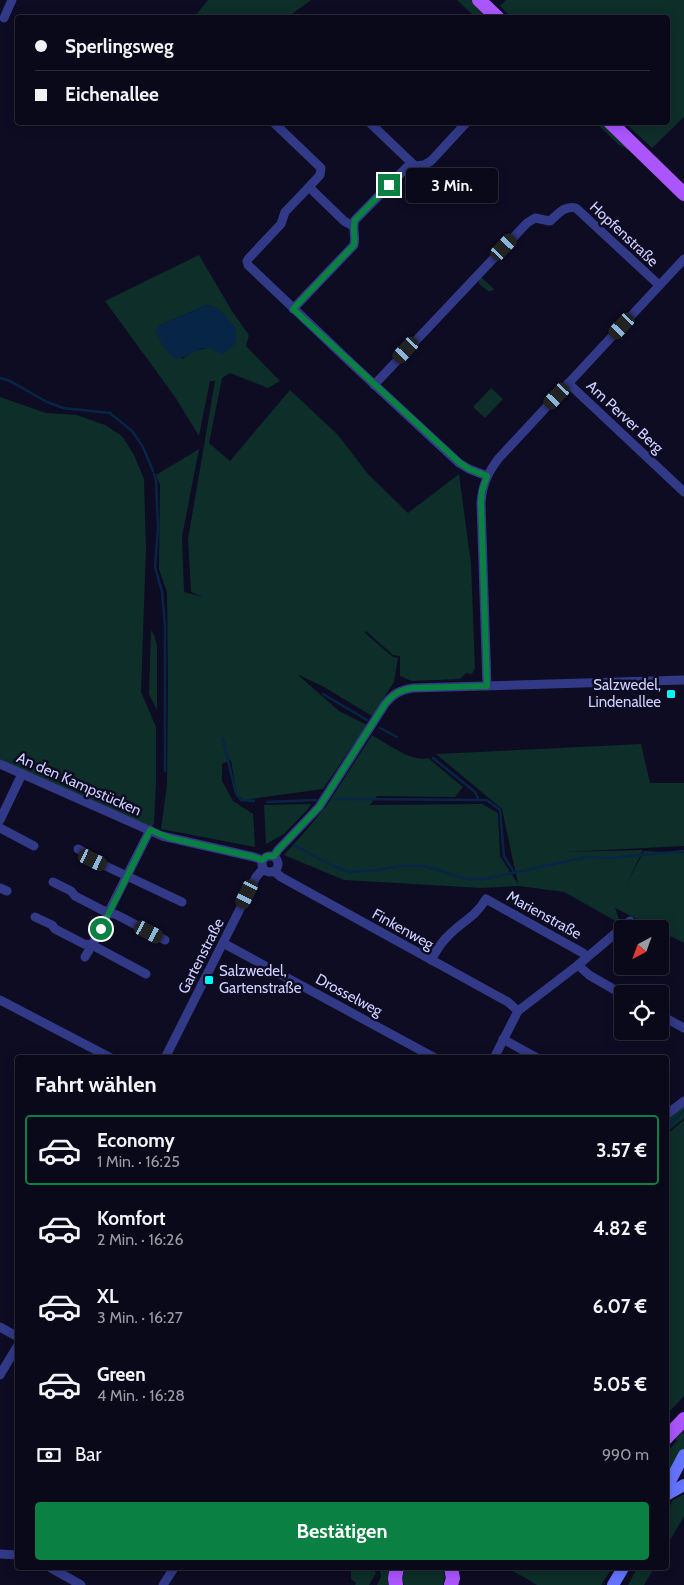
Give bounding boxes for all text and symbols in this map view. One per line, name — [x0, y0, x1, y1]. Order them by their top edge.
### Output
text: Sperlingsweg — [65, 35, 173, 58]
text: Eichenallee — [65, 83, 159, 106]
callout: 3 Min. — [406, 168, 499, 202]
route end — [378, 174, 400, 196]
text: 3 Min. — [431, 176, 473, 195]
street label: Hopfenstraße — [586, 198, 662, 271]
car — [488, 231, 519, 263]
car — [606, 310, 637, 342]
car — [390, 334, 421, 366]
street label: Am Perver Berg — [583, 377, 667, 457]
car — [541, 380, 572, 412]
place label: Salzwedel, Lindenallee — [588, 676, 661, 711]
marker: Salzwedel, Lindenallee — [665, 688, 677, 700]
street label: An den Kampstücken — [14, 748, 144, 820]
car — [76, 847, 109, 873]
car — [233, 877, 260, 911]
street label: Marienstraße — [503, 887, 585, 943]
street label: Finkenweg — [369, 905, 437, 954]
street label: Gartenstraße — [174, 915, 228, 997]
route start — [90, 918, 112, 940]
car — [132, 919, 165, 945]
north arrow — [614, 920, 669, 975]
map controls — [614, 920, 669, 1040]
place label: Salzwedel, Gartenstraße — [219, 962, 302, 997]
street label: Drosselweg — [312, 970, 386, 1020]
marker: Salzwedel, Gartenstraße — [203, 974, 215, 986]
button: locate — [614, 985, 669, 1040]
text: Fahrt wählen — [35, 1071, 157, 1098]
icon: car — [37, 1128, 82, 1173]
text: Economy — [97, 1129, 175, 1152]
text: 3.57 € — [596, 1139, 647, 1162]
text: 1 Min. · 16:25 — [97, 1152, 180, 1171]
icon: car — [37, 1206, 82, 1251]
text: Komfort — [97, 1207, 166, 1230]
text: 4.82 € — [593, 1217, 647, 1240]
text: 2 Min. · 16:26 — [97, 1230, 184, 1249]
icon: car — [37, 1284, 82, 1329]
text: XL — [97, 1285, 118, 1308]
text: 6.07 € — [593, 1295, 647, 1318]
text: 3 Min. · 16:27 — [97, 1308, 183, 1327]
icon: car — [37, 1362, 82, 1407]
text: Green — [97, 1363, 146, 1386]
text: 5.05 € — [593, 1373, 647, 1396]
text: 4 Min. · 16:28 — [97, 1386, 185, 1405]
icon: cash — [35, 1441, 63, 1469]
text: Bar — [75, 1443, 101, 1466]
text: 990 m — [602, 1445, 649, 1464]
button: Bestätigen — [35, 1502, 649, 1560]

